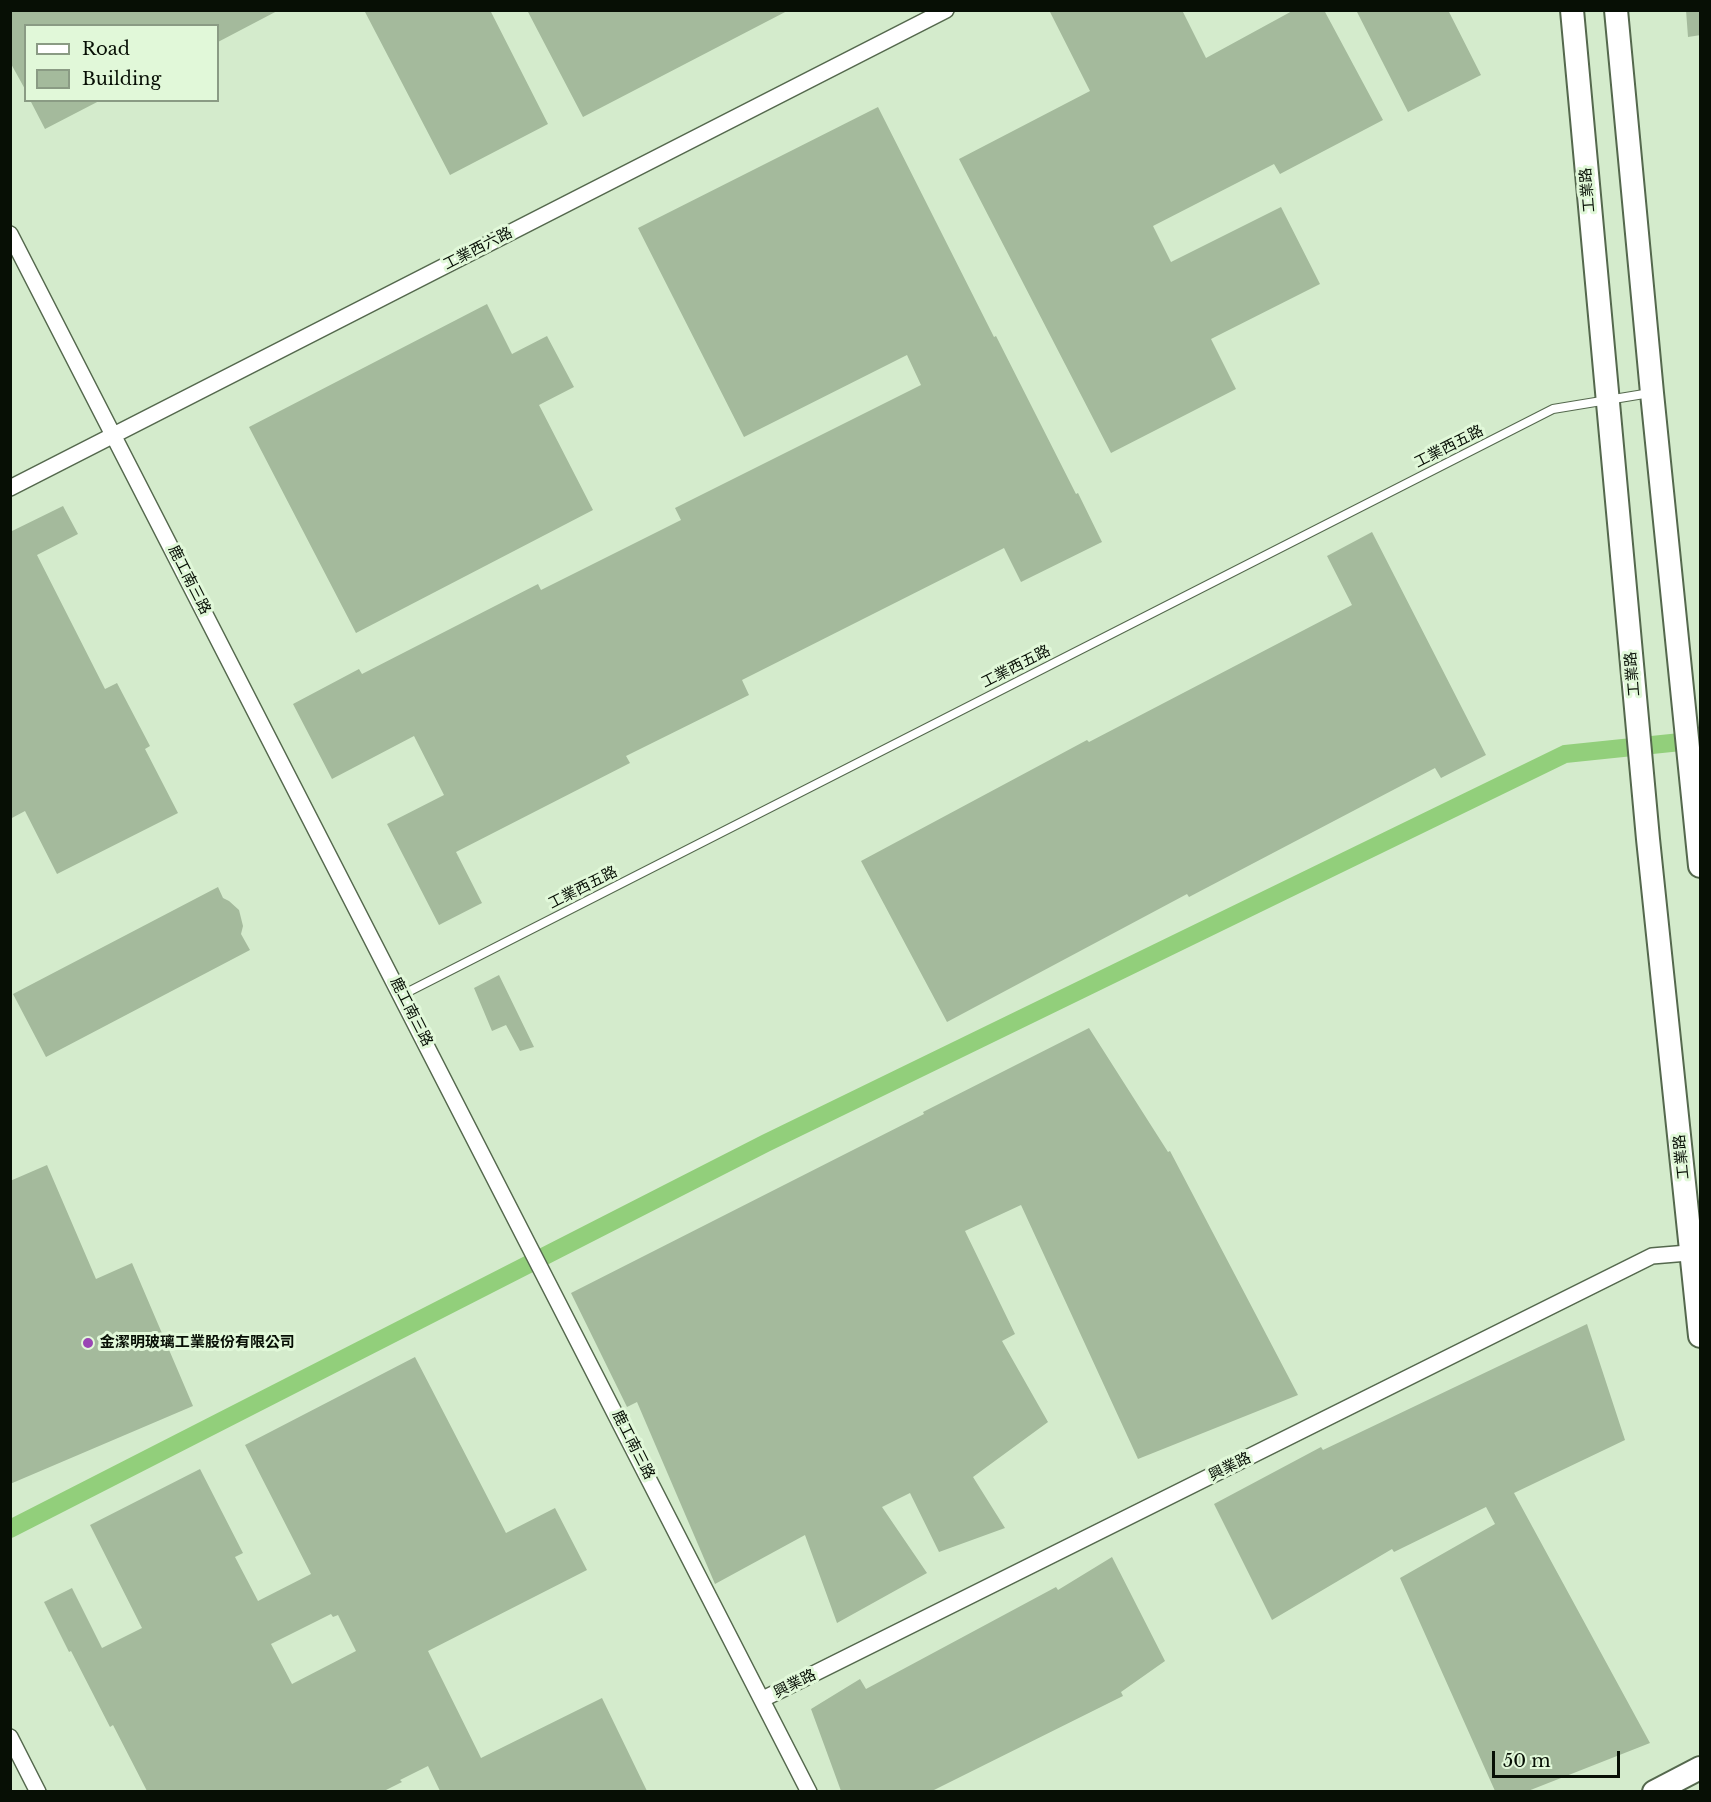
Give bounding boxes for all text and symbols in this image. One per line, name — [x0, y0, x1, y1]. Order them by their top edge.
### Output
legend — [24, 24, 219, 102]
text: Road — [82, 38, 130, 60]
text: Building — [82, 68, 161, 90]
street label: 工業路 — [1577, 167, 1599, 213]
street label: 工業西六路 — [441, 224, 515, 274]
street label: 工業西五路 — [1412, 422, 1486, 472]
street label: 鹿工南三路 — [164, 543, 214, 617]
street label: 工業西五路 — [979, 642, 1053, 692]
street label: 工業路 — [1622, 651, 1644, 697]
street label: 工業西五路 — [546, 863, 620, 913]
street label: 鹿工南三路 — [386, 975, 436, 1049]
street label: 工業路 — [1671, 1134, 1693, 1180]
place label: 金潔明玻璃工業股份有限公司 — [100, 1334, 295, 1352]
marker: 金潔明玻璃工業股份有限公司 — [81, 1336, 95, 1350]
street label: 鹿工南三路 — [608, 1408, 658, 1482]
street label: 興業路 — [1206, 1449, 1254, 1485]
street label: 興業路 — [771, 1666, 819, 1702]
scale bar — [1495, 1739, 1622, 1777]
text: 50 m — [1503, 1750, 1551, 1772]

